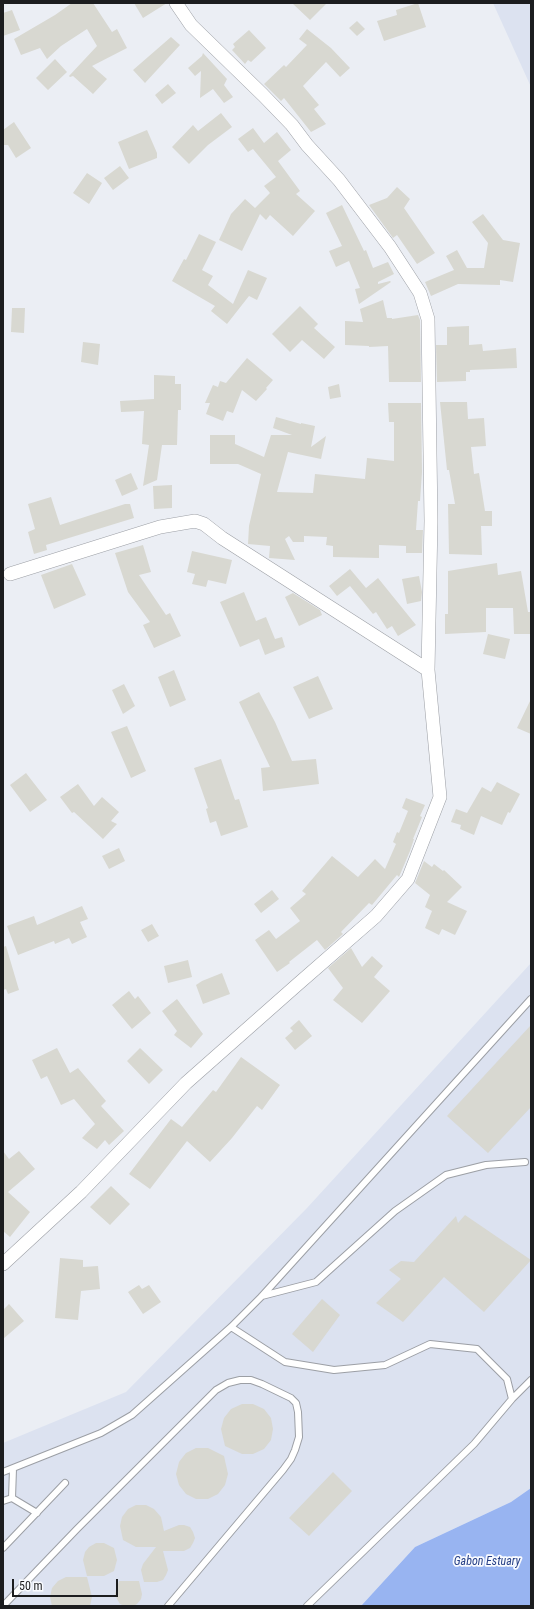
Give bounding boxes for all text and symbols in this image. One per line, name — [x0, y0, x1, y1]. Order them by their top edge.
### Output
water label: Gabon Estuary — [454, 1555, 520, 1569]
scale bar — [14, 1571, 120, 1597]
text: 50 m — [19, 1579, 43, 1593]

